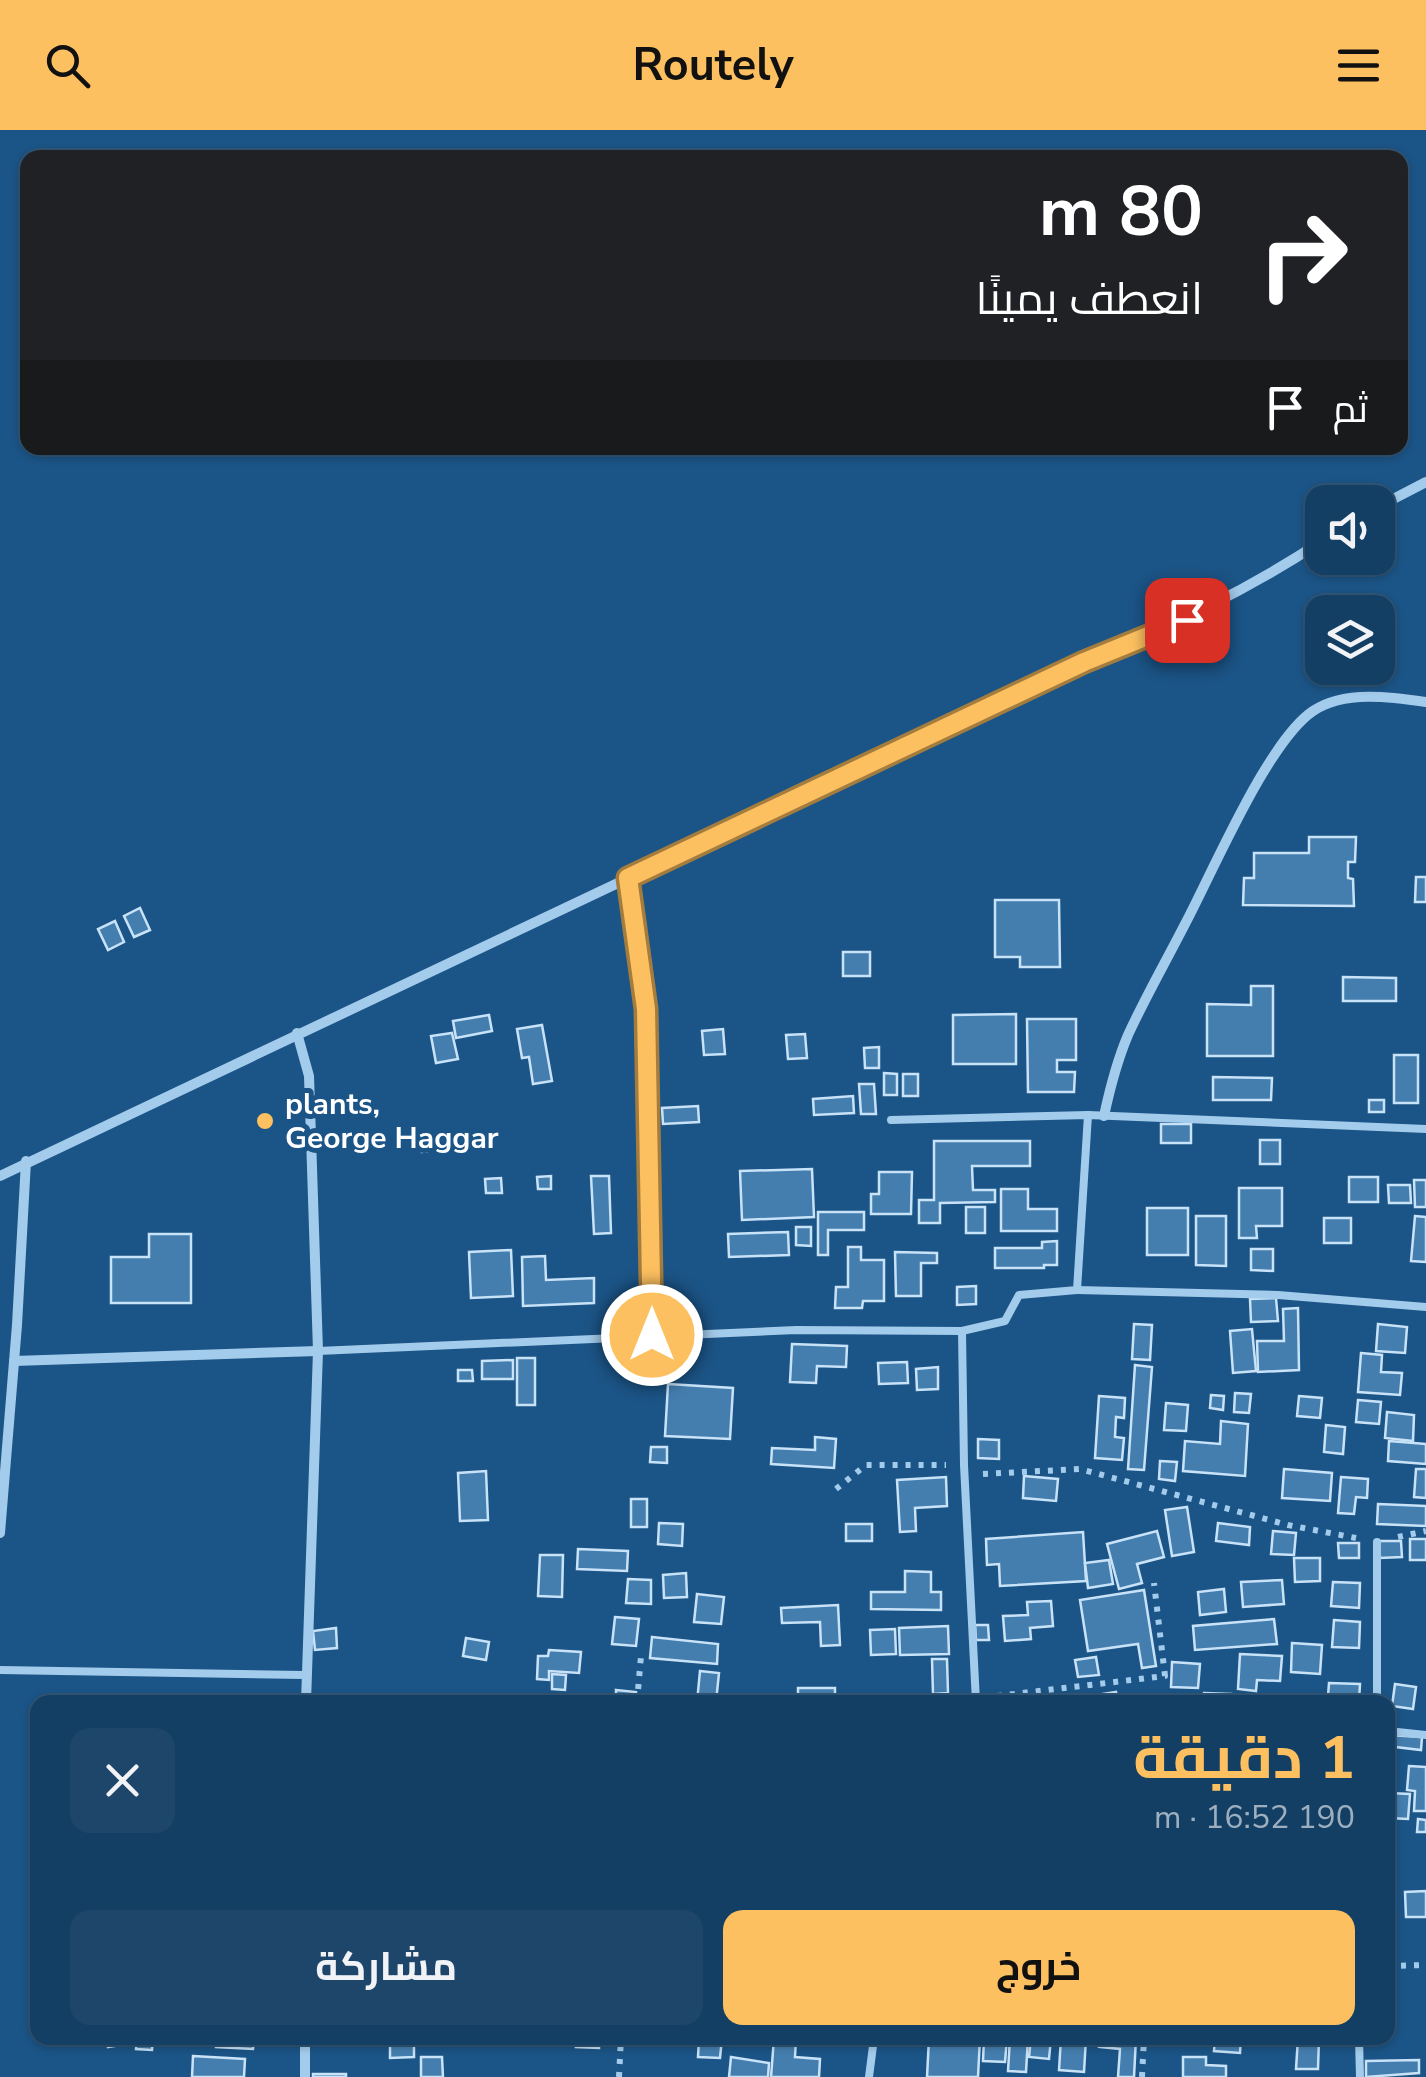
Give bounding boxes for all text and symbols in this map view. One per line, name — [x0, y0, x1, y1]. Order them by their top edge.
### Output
text: Routely — [632, 35, 794, 96]
icon: search — [40, 38, 95, 93]
icon: menu — [1331, 38, 1386, 93]
text: 80 m — [1039, 164, 1203, 260]
icon: right — [1238, 190, 1368, 320]
text: انعطف يمينًا — [975, 269, 1203, 330]
icon: arrive — [1258, 380, 1313, 435]
text: ثم — [1333, 384, 1368, 435]
map controls — [1305, 485, 1395, 685]
button: sound — [1305, 485, 1395, 575]
pin — [1145, 578, 1230, 663]
icon: arrive — [1160, 593, 1215, 648]
button: layers — [1305, 595, 1395, 685]
place label: plants, George Haggar — [285, 1084, 499, 1159]
marker: plants, George Haggar — [254, 1110, 276, 1132]
position arrow — [600, 1283, 704, 1387]
text: 1 دقيقة — [1133, 1717, 1355, 1799]
button: close — [70, 1728, 175, 1833]
text: 190 m · 16:52 — [1154, 1796, 1355, 1839]
button: مشاركة — [70, 1910, 703, 2025]
button: خروج — [723, 1910, 1355, 2025]

